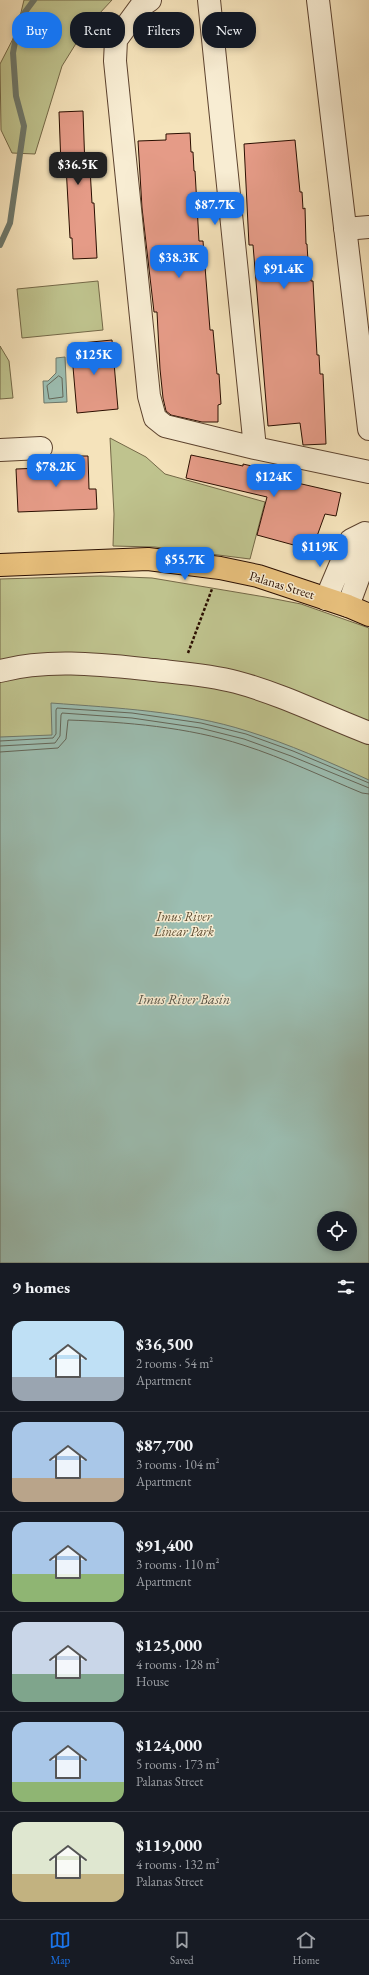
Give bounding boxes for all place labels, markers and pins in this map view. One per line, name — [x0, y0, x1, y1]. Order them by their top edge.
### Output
pin: $36.5K — [45, 152, 111, 186]
pin: $87.7K — [182, 192, 248, 226]
pin: $38.3K — [146, 245, 212, 279]
pin: $91.4K — [251, 256, 317, 290]
pin: $125K — [66, 342, 122, 376]
pin: $78.2K — [23, 454, 89, 488]
pin: $124K — [246, 464, 302, 498]
pin: $119K — [292, 534, 348, 568]
pin: $55.7K — [152, 547, 218, 581]

